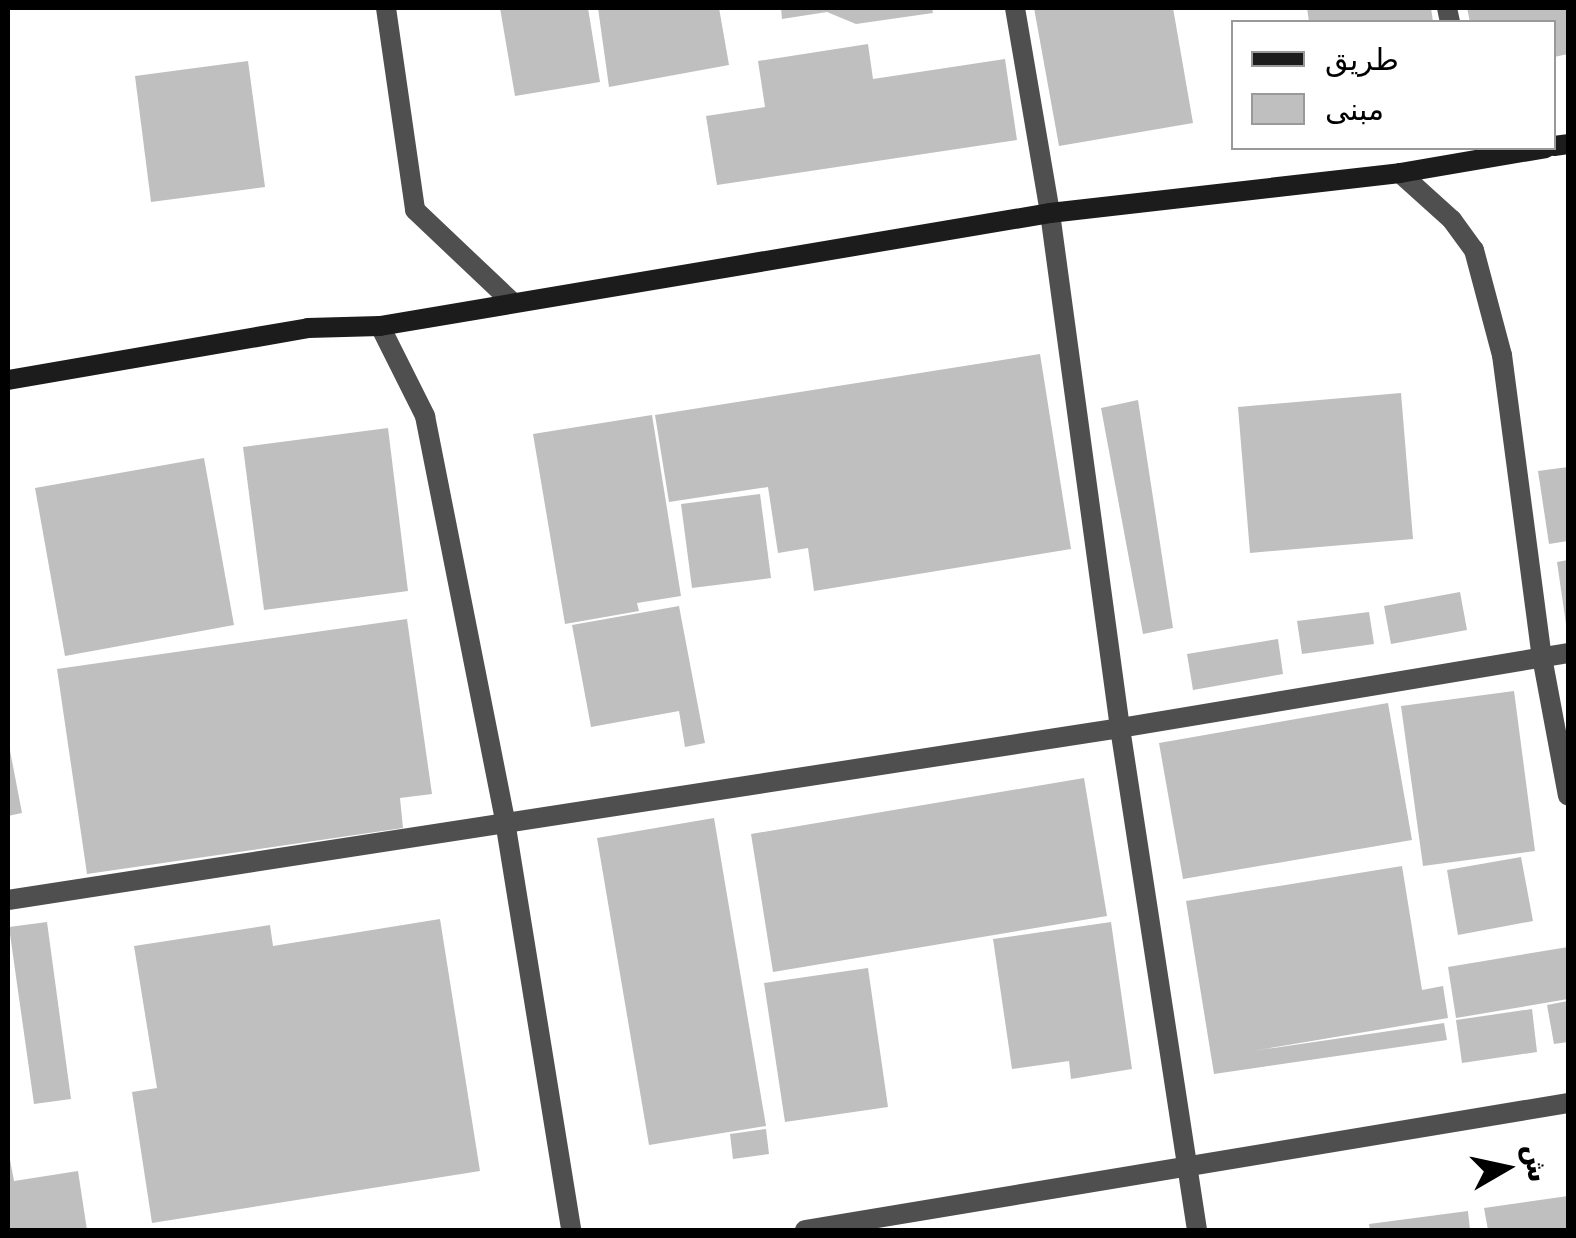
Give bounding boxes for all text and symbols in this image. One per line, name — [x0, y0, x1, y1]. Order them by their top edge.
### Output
legend — [1231, 20, 1556, 150]
text: طريق — [1325, 42, 1399, 77]
text: مبنى — [1325, 92, 1384, 127]
north arrow — [1456, 1118, 1556, 1218]
text: ش — [1517, 1142, 1555, 1185]

